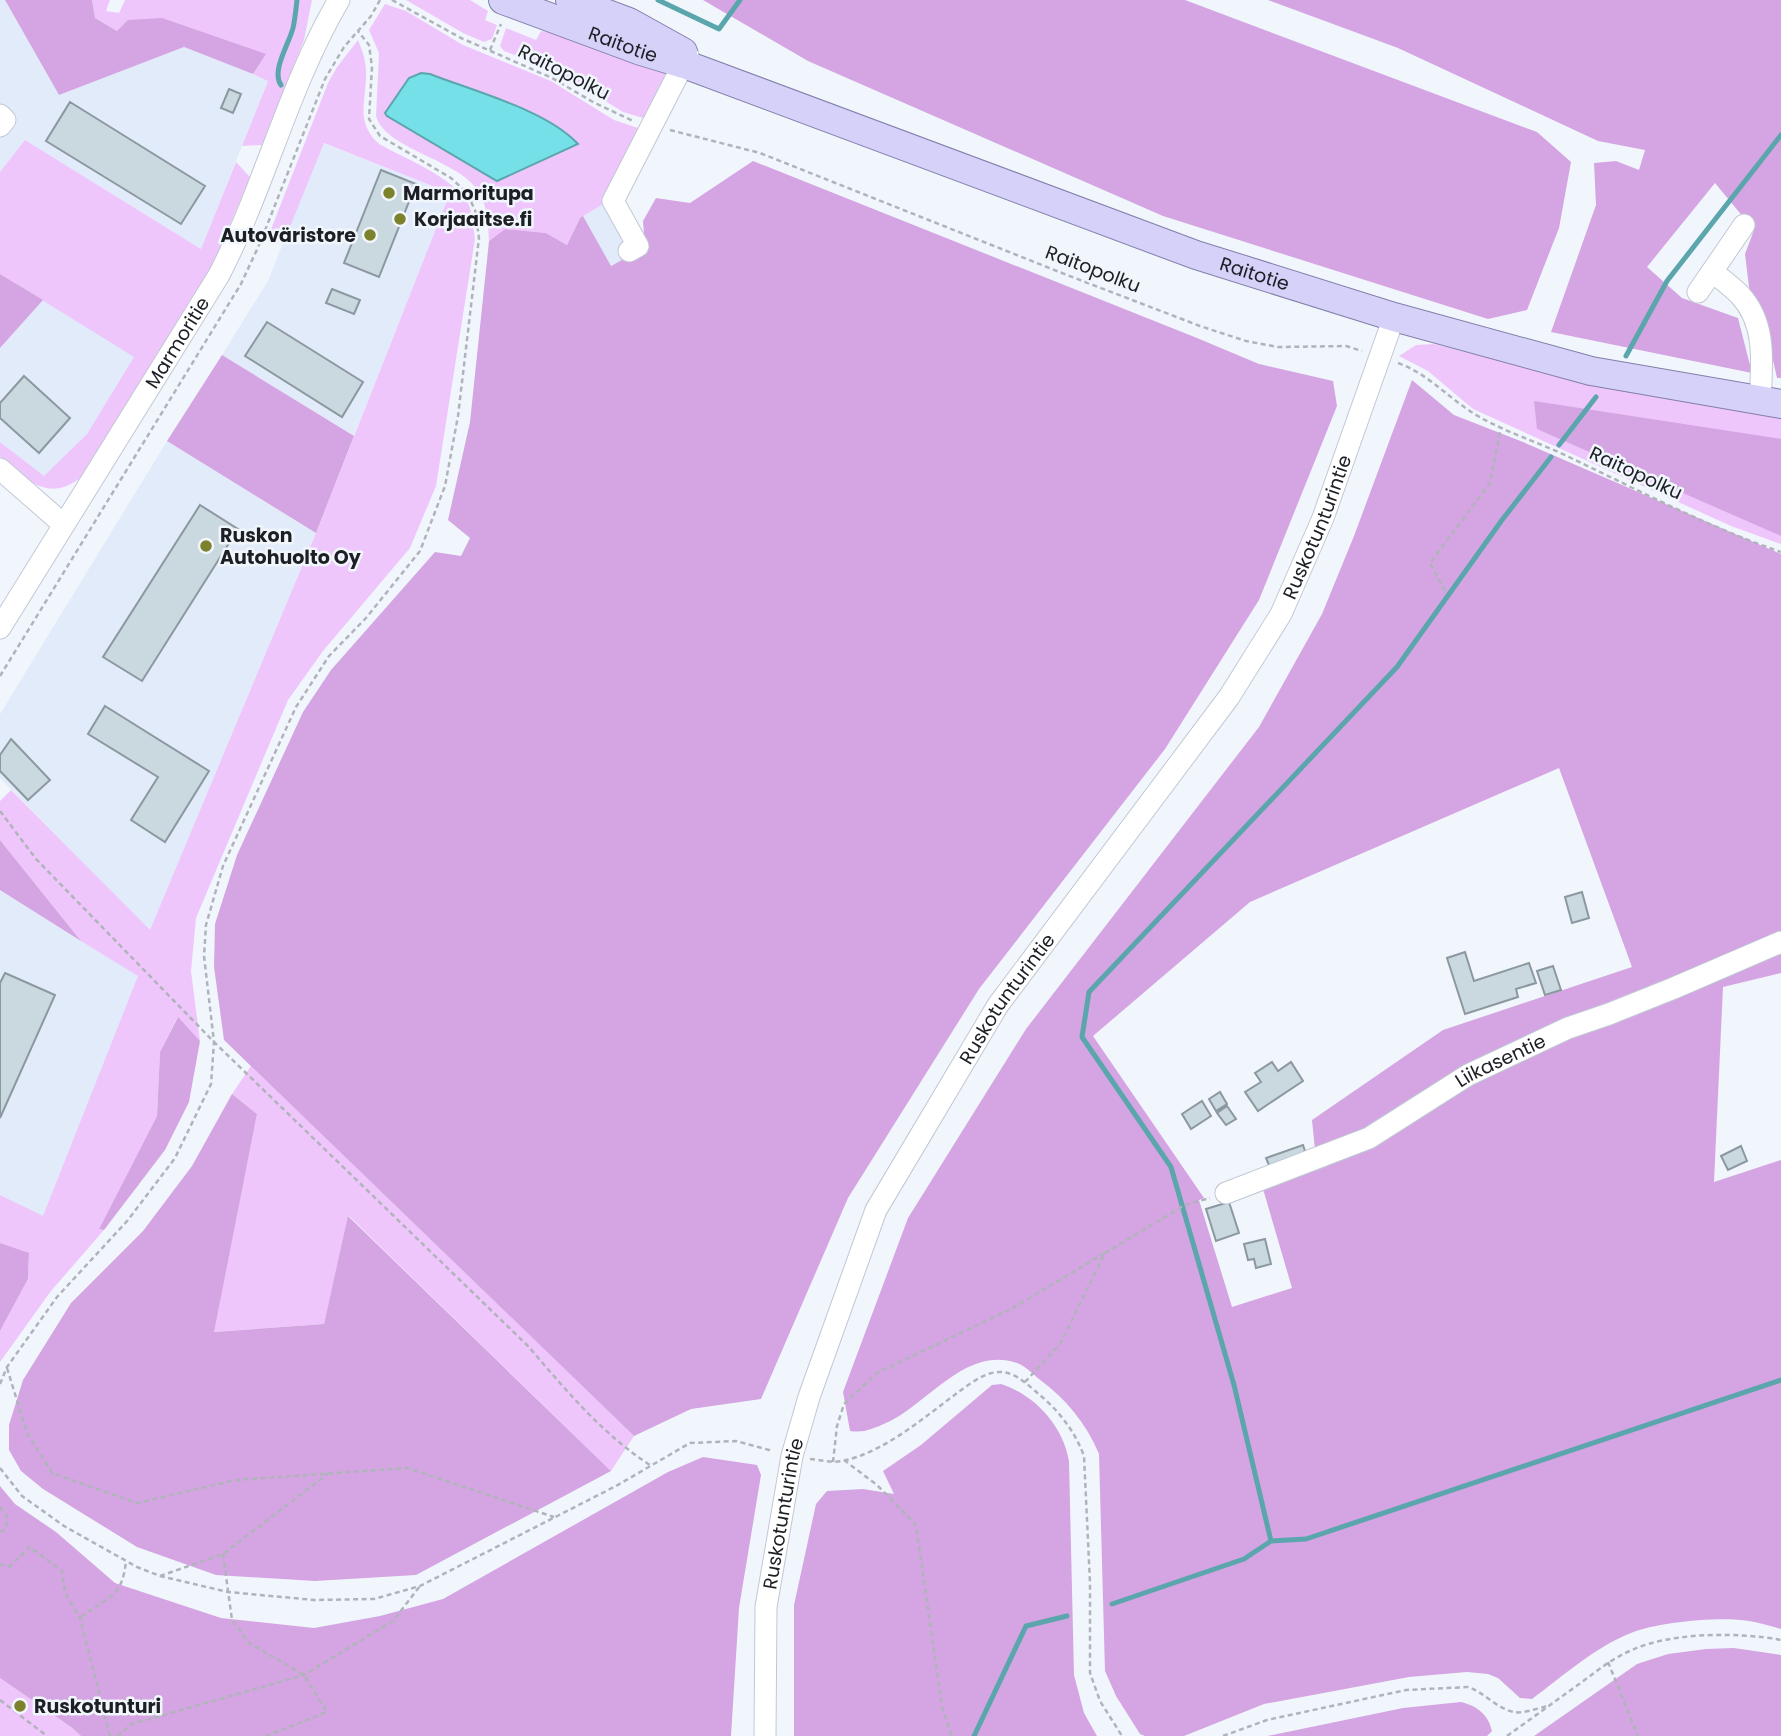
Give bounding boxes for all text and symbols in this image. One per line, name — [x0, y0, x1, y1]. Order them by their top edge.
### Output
street label: Raitotie — [585, 19, 661, 69]
street label: Raitopolku — [513, 37, 615, 107]
place label: Marmoritupa — [403, 180, 534, 207]
marker: Marmoritupa — [381, 185, 397, 201]
place label: Korjaaitse.fi — [414, 206, 532, 233]
marker: Korjaaitse.fi — [392, 211, 408, 227]
place label: Autoväristore — [221, 222, 356, 249]
marker: Autoväristore — [362, 227, 378, 243]
street label: Raitopolku — [1042, 239, 1144, 299]
street label: Raitotie — [1216, 250, 1293, 297]
street label: Marmoritie — [138, 292, 216, 393]
street label: Raitopolku — [1585, 440, 1687, 506]
street label: Ruskotunturintie — [1276, 451, 1358, 603]
place label: Ruskon Autohuolto Oy — [220, 522, 362, 571]
marker: Ruskon Autohuolto Oy — [198, 538, 214, 554]
street label: Ruskotunturintie — [952, 927, 1061, 1069]
street label: Liikasentie — [1450, 1027, 1550, 1094]
street label: Ruskotunturintie — [756, 1435, 810, 1591]
place label: Ruskotunturi — [34, 1693, 161, 1720]
marker: Ruskotunturi — [12, 1698, 28, 1714]

